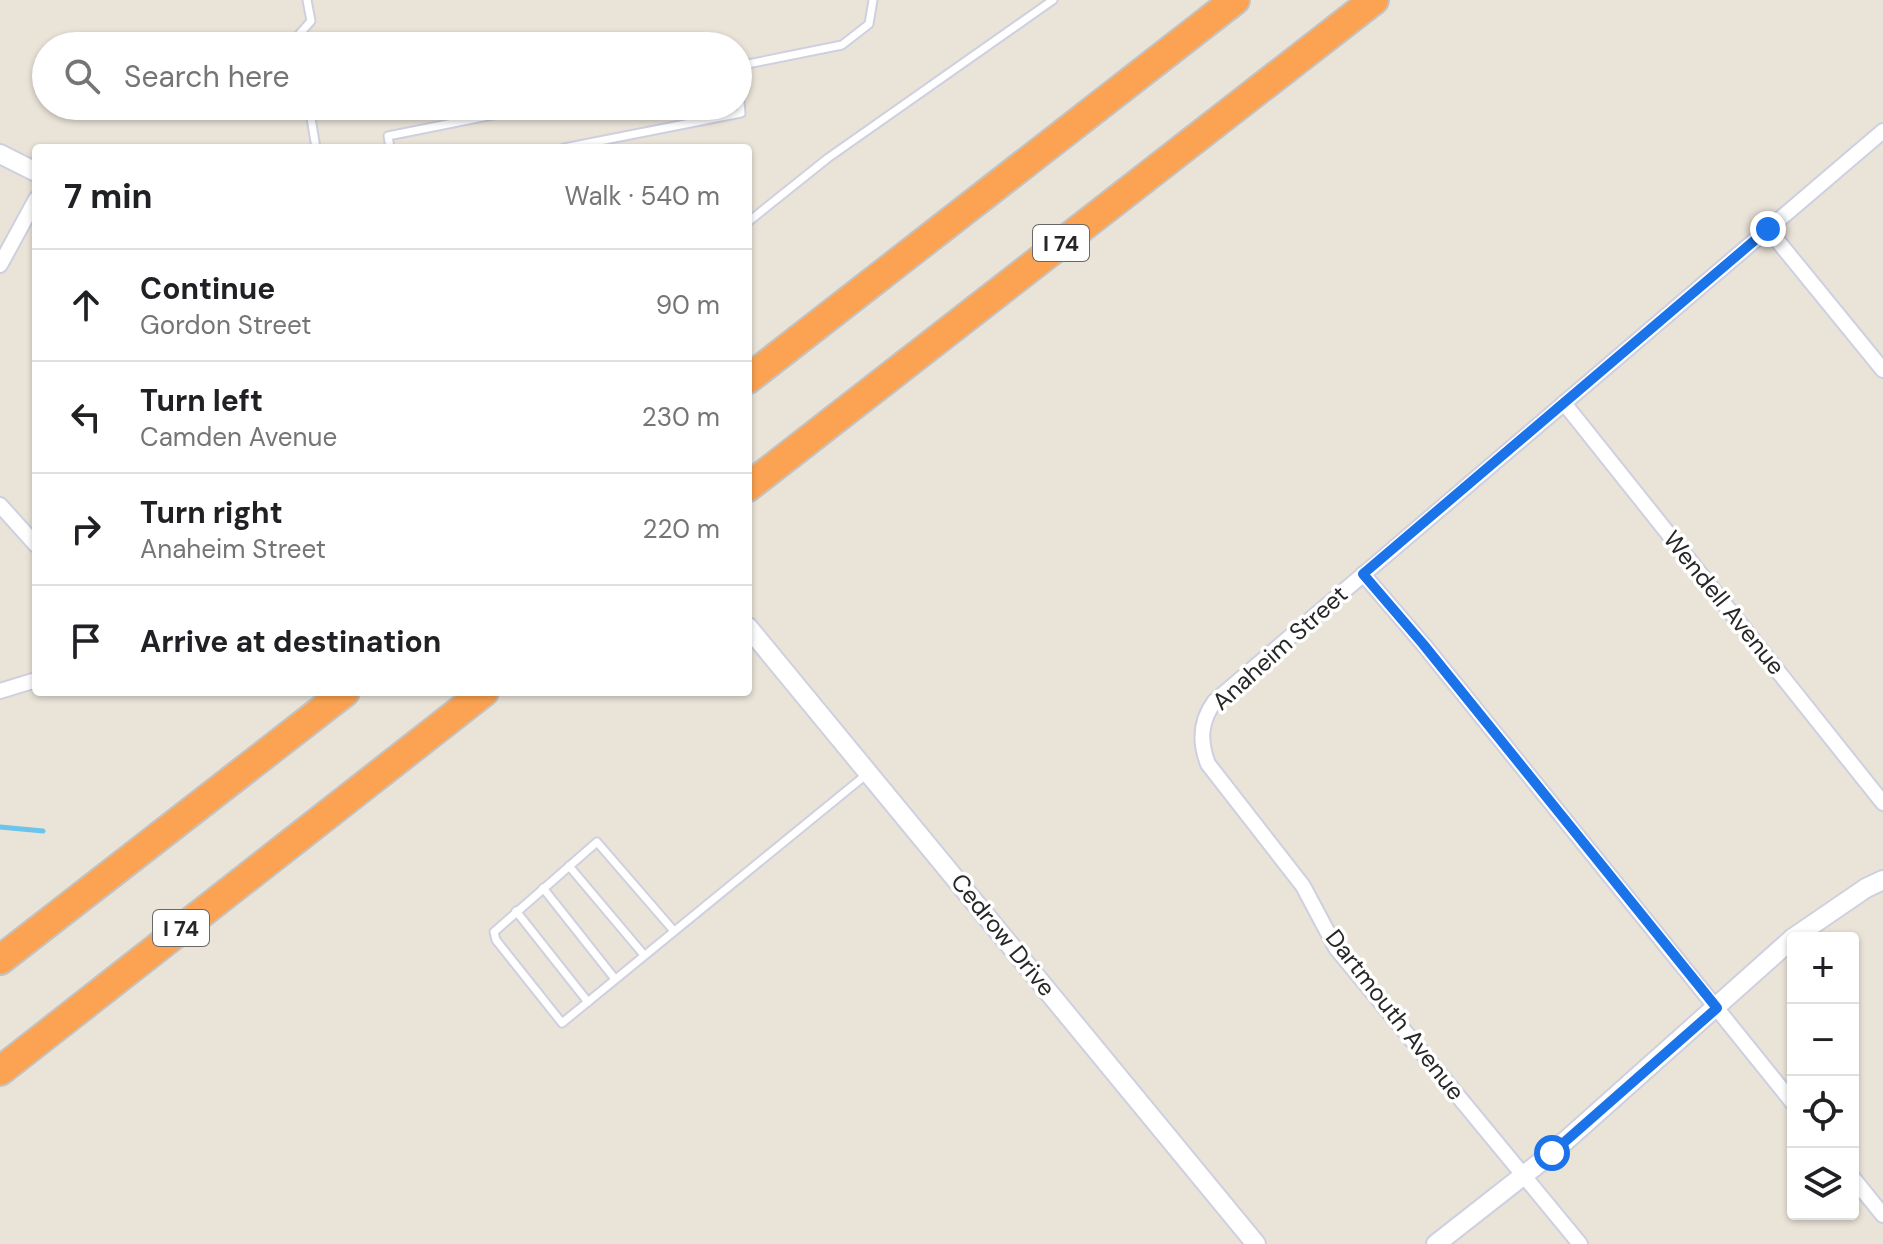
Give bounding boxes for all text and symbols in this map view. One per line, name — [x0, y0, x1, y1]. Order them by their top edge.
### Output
search box — [32, 32, 752, 120]
icon: search — [60, 54, 104, 98]
text: Search here — [124, 57, 290, 96]
text: 7 min — [64, 174, 153, 219]
text: Walk · 540 m — [565, 179, 720, 213]
route end — [1750, 211, 1786, 247]
road number: I 74 — [1033, 225, 1089, 261]
text: Continue — [140, 269, 275, 308]
icon: ahead — [64, 283, 108, 327]
text: 90 m — [656, 288, 720, 322]
text: Gordon Street — [140, 308, 312, 342]
text: Turn left — [140, 381, 263, 420]
icon: left — [64, 395, 108, 439]
text: 230 m — [642, 400, 720, 434]
text: Camden Avenue — [140, 420, 337, 454]
text: Turn right — [140, 493, 283, 532]
icon: right — [64, 507, 108, 551]
text: 220 m — [642, 512, 720, 546]
street label: Wendell Avenue — [1657, 524, 1792, 681]
text: Anaheim Street — [140, 532, 326, 566]
street label: Anaheim Street — [1205, 579, 1354, 717]
icon: arrive — [64, 619, 108, 663]
text: Arrive at destination — [140, 622, 441, 661]
street label: Cedrow Drive — [944, 867, 1063, 1003]
road number: I 74 — [153, 910, 209, 946]
street label: Dartmouth Avenue — [1319, 923, 1472, 1106]
map controls — [1787, 932, 1859, 1220]
button: + — [1787, 932, 1859, 1004]
button: − — [1787, 1004, 1859, 1076]
button: locate — [1787, 1076, 1859, 1148]
route start — [1534, 1135, 1570, 1171]
button: layers — [1787, 1148, 1859, 1220]

